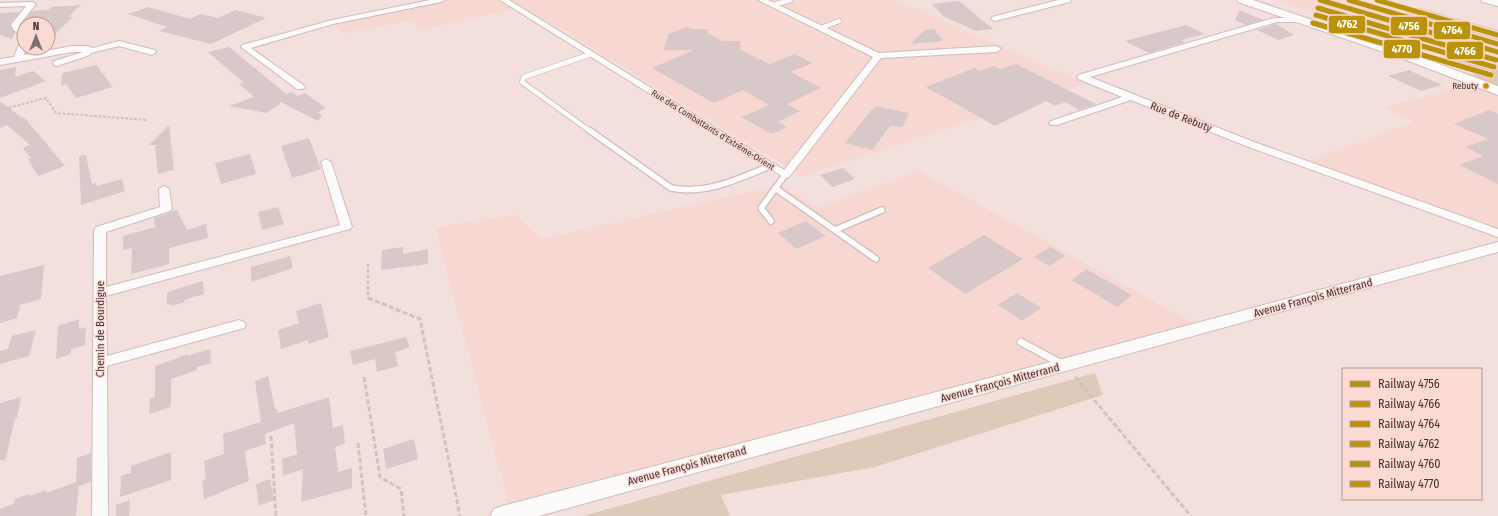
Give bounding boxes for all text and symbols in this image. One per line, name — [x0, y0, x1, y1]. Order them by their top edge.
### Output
line badge: 4762 — [1328, 15, 1366, 34]
north arrow — [16, 16, 56, 56]
line badge: 4756 — [1390, 16, 1428, 36]
text: 4762 — [1337, 18, 1357, 31]
text: N — [33, 20, 39, 33]
text: 4756 — [1398, 20, 1420, 33]
line badge: 4764 — [1433, 21, 1471, 40]
text: 4764 — [1441, 24, 1463, 37]
line badge: 4770 — [1383, 39, 1421, 59]
line badge: 4766 — [1446, 41, 1484, 60]
text: 4770 — [1392, 43, 1412, 56]
text: 4766 — [1454, 45, 1476, 58]
place label: Rebuty — [1452, 81, 1478, 91]
marker: Rebuty — [1481, 81, 1491, 91]
street label: Rue des Combattants d'Extrême-Orient — [650, 88, 776, 172]
street label: Rue de Rebuty — [1148, 99, 1214, 135]
street label: Avenue François Mitterrand — [1252, 276, 1374, 320]
street label: Chemin de Bourdigue — [94, 281, 107, 377]
street label: Avenue François Mitterrand — [939, 361, 1061, 405]
legend — [1342, 368, 1482, 500]
text: Railway 4756 — [1378, 377, 1440, 391]
text: Railway 4766 — [1378, 397, 1440, 411]
text: Railway 4764 — [1378, 417, 1440, 431]
text: Railway 4762 — [1378, 437, 1439, 451]
street label: Avenue François Mitterrand — [626, 444, 748, 488]
text: Railway 4760 — [1378, 457, 1440, 471]
text: Railway 4770 — [1378, 477, 1440, 491]

